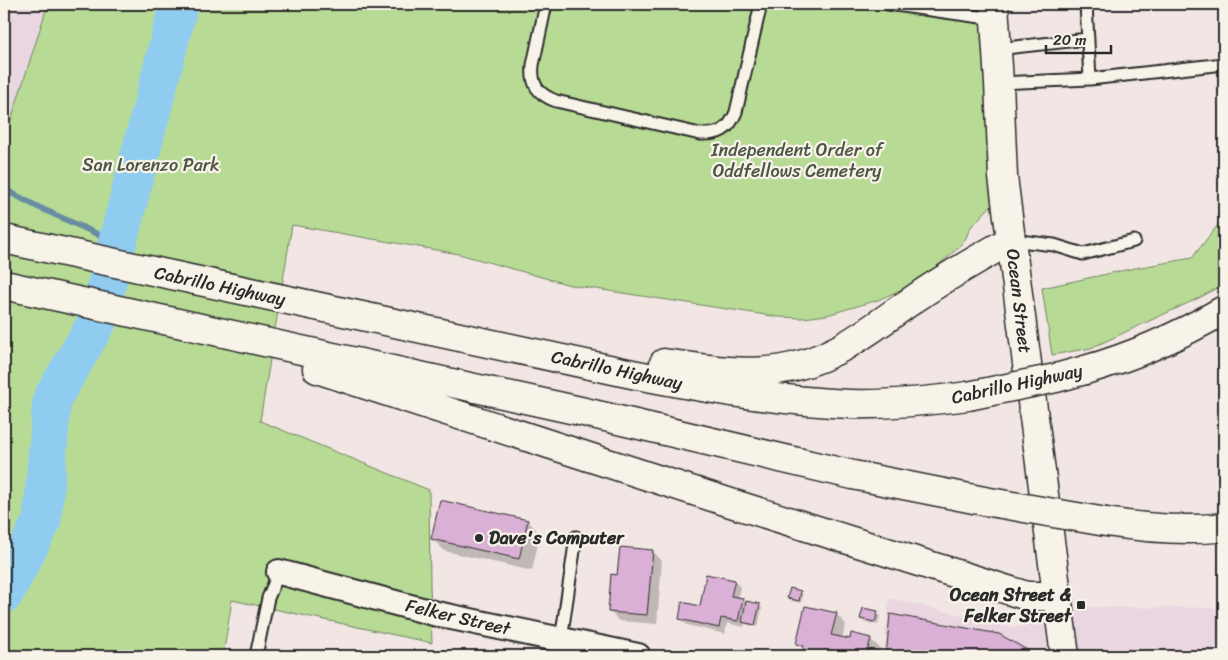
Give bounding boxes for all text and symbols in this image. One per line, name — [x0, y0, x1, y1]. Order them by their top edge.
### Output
scale bar — [1046, 22, 1110, 54]
text: 20 m — [1053, 27, 1087, 53]
park label: Independent Order of Oddfellows Cemetery — [710, 134, 885, 187]
park label: San Lorenzo Park — [82, 149, 220, 181]
street label: Ocean Street — [997, 247, 1041, 355]
street label: Cabrillo Highway — [151, 256, 289, 316]
street label: Cabrillo Highway — [548, 340, 686, 400]
street label: Cabrillo Highway — [948, 354, 1086, 414]
place label: Dave's Computer — [489, 522, 625, 554]
marker: Dave's Computer — [473, 532, 485, 544]
place label: Ocean Street & Felker Street — [950, 579, 1073, 632]
street label: Felker Street — [402, 589, 514, 645]
marker: Ocean Street & Felker Street — [1075, 599, 1087, 611]

